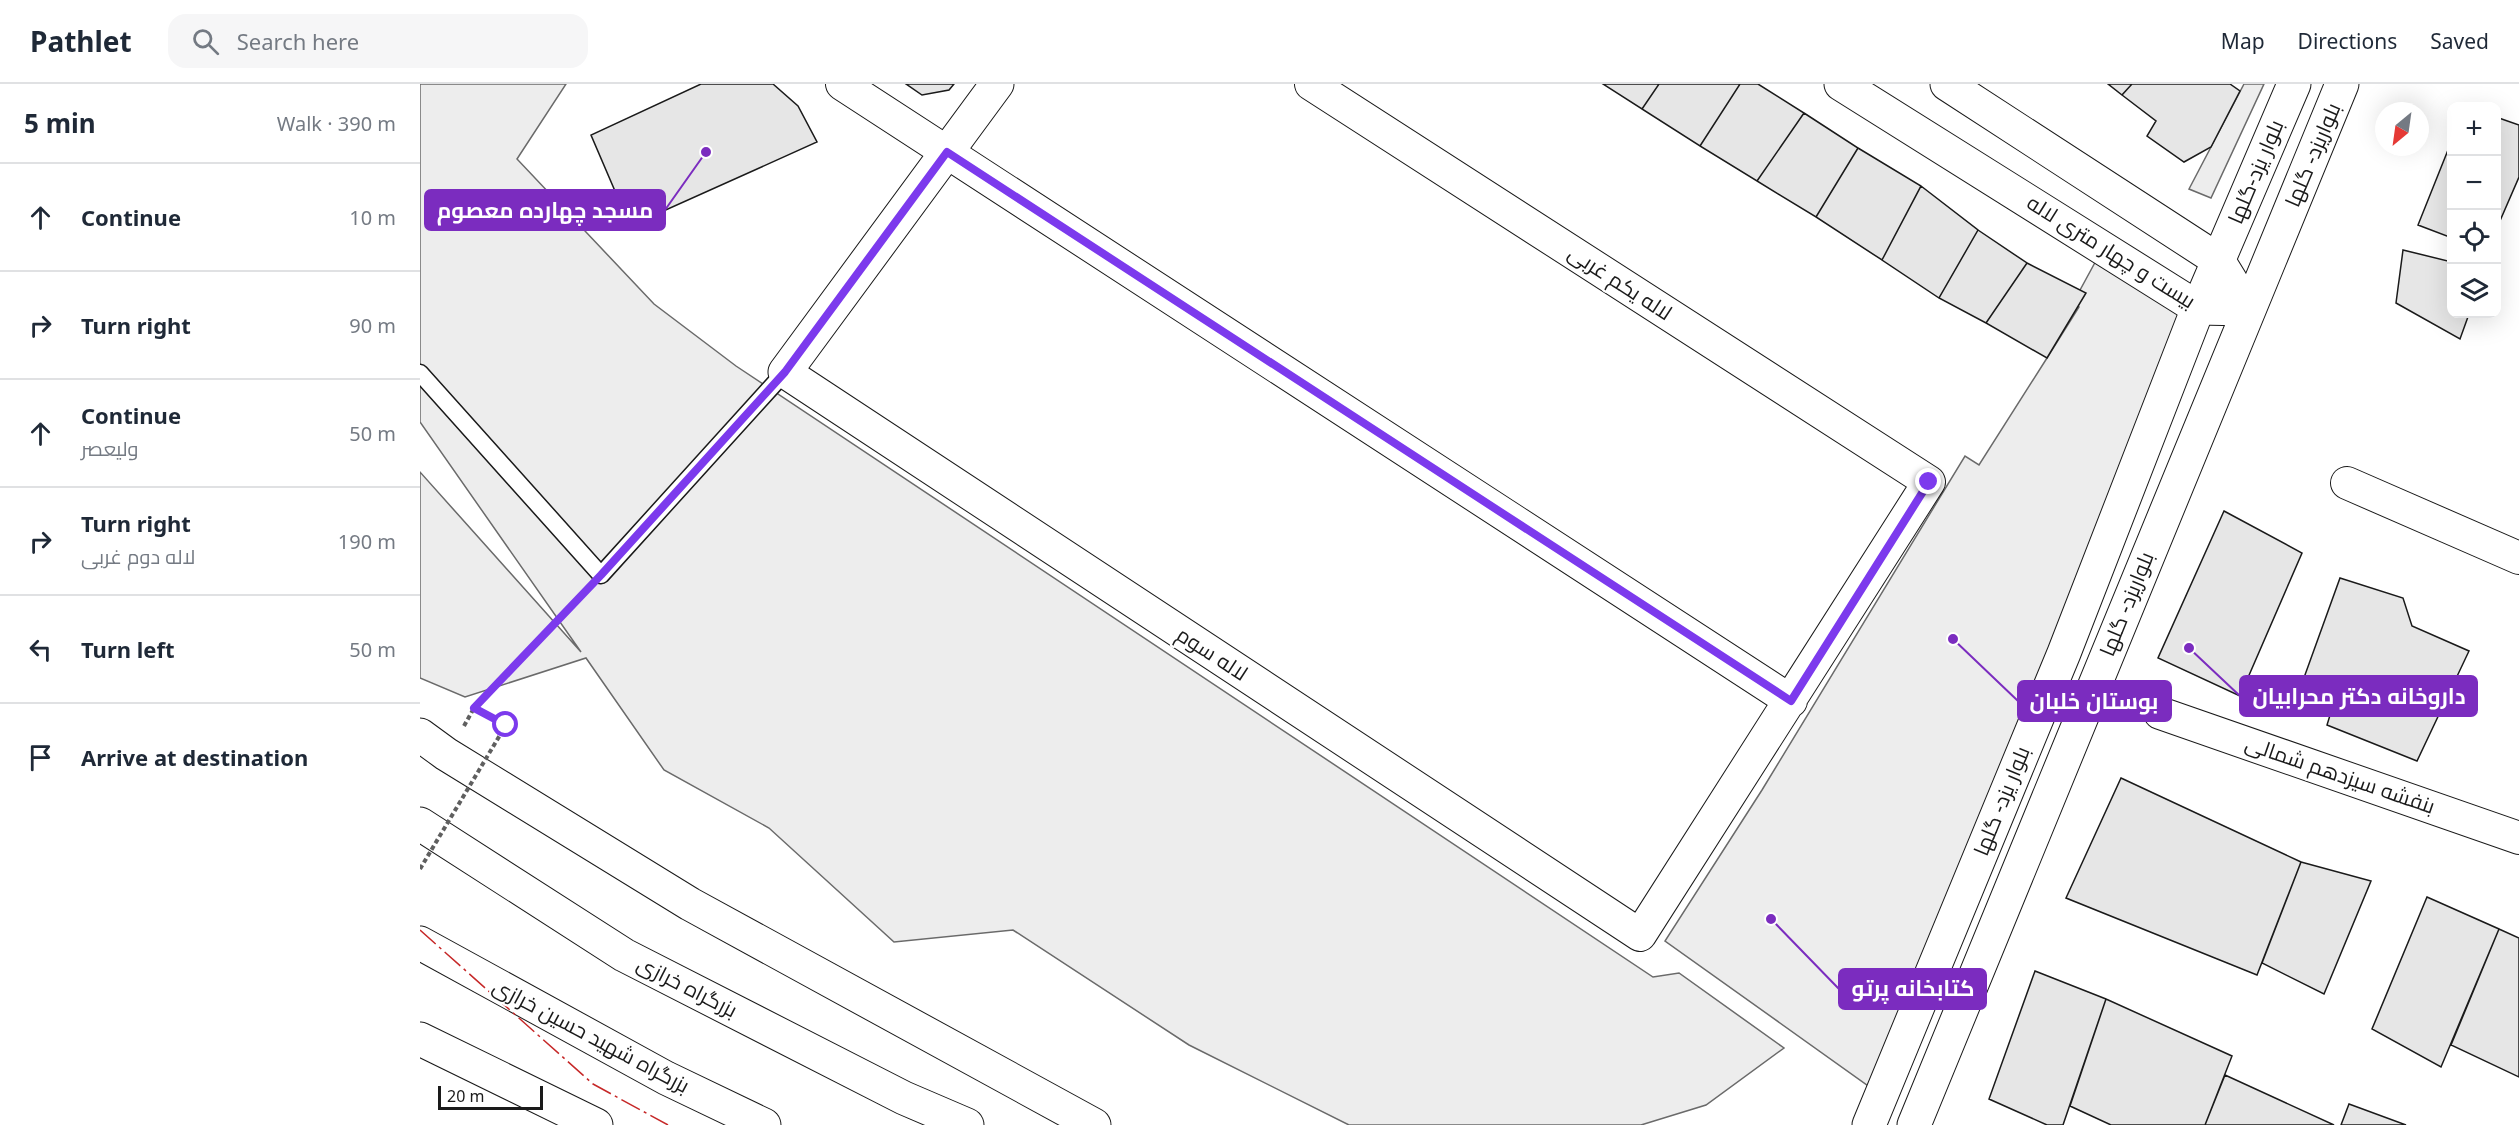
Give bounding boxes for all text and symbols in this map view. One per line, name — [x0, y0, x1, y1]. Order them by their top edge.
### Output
search box — [168, 14, 588, 68]
text: Pathlet — [30, 22, 132, 60]
icon: search — [189, 25, 222, 58]
text: Search here — [237, 26, 359, 56]
text: Map — [2221, 27, 2265, 55]
text: Directions — [2298, 27, 2397, 55]
text: Saved — [2430, 27, 2489, 55]
street label: بلواریزد- گلها — [2278, 98, 2347, 211]
north arrow — [2375, 102, 2429, 156]
map controls — [2447, 102, 2501, 318]
button: + — [2447, 102, 2501, 156]
text: 5 min — [24, 105, 96, 141]
text: Walk · 390 m — [277, 110, 396, 137]
street label: بلوار یزد-گلها — [2221, 115, 2290, 228]
button: − — [2447, 156, 2501, 210]
street label: بیست و چهار متری لاله — [2021, 188, 2201, 315]
callout: مسجد چهارده معصوم — [425, 190, 665, 230]
text: مسجد چهارده معصوم — [437, 194, 653, 226]
icon: ahead — [24, 201, 57, 234]
text: Continue — [81, 202, 181, 232]
text: 10 m — [349, 204, 396, 231]
button: locate — [2447, 210, 2501, 264]
street label: لاله یکم غربی — [1563, 238, 1678, 327]
button: layers — [2447, 264, 2501, 318]
icon: right — [24, 309, 57, 342]
text: Turn right — [81, 310, 191, 340]
text: 90 m — [349, 312, 396, 339]
text: Continue — [81, 400, 181, 430]
icon: ahead — [24, 417, 57, 450]
text: 50 m — [349, 420, 396, 447]
text: ولیعصر — [81, 435, 138, 462]
route end — [1915, 468, 1941, 494]
text: Turn right — [81, 508, 191, 538]
icon: right — [24, 525, 57, 558]
text: 190 m — [338, 528, 396, 555]
text: لاله دوم غربی — [81, 543, 195, 570]
street label: بلواریزد- گلها — [2092, 547, 2160, 660]
street label: لاله سوم — [1171, 620, 1254, 687]
icon: left — [24, 633, 57, 666]
text: Turn left — [81, 634, 175, 664]
text: 50 m — [349, 636, 396, 663]
callout: داروخانه دکتر محرابیان — [2240, 676, 2477, 716]
text: داروخانه دکتر محرابیان — [2252, 680, 2466, 710]
callout: بوستان خلبان — [2018, 681, 2171, 721]
text: بوستان خلبان — [2030, 685, 2159, 715]
route start — [492, 711, 518, 737]
street label: بنفشه سیزدهم شمالی — [2241, 728, 2439, 821]
icon: arrive — [24, 741, 57, 774]
text: Arrive at destination — [81, 742, 308, 772]
street label: بلوار یزد- گلها — [1966, 742, 2036, 860]
street label: بزرگراه خرازی — [632, 949, 742, 1023]
callout: كتابخانه پرتو — [1839, 969, 1986, 1009]
street label: بزرگراه شهید حسین خرازی — [488, 971, 695, 1099]
text: كتابخانه پرتو — [1852, 972, 1974, 1004]
scale bar — [438, 1083, 543, 1110]
text: 20 m — [447, 1085, 484, 1107]

